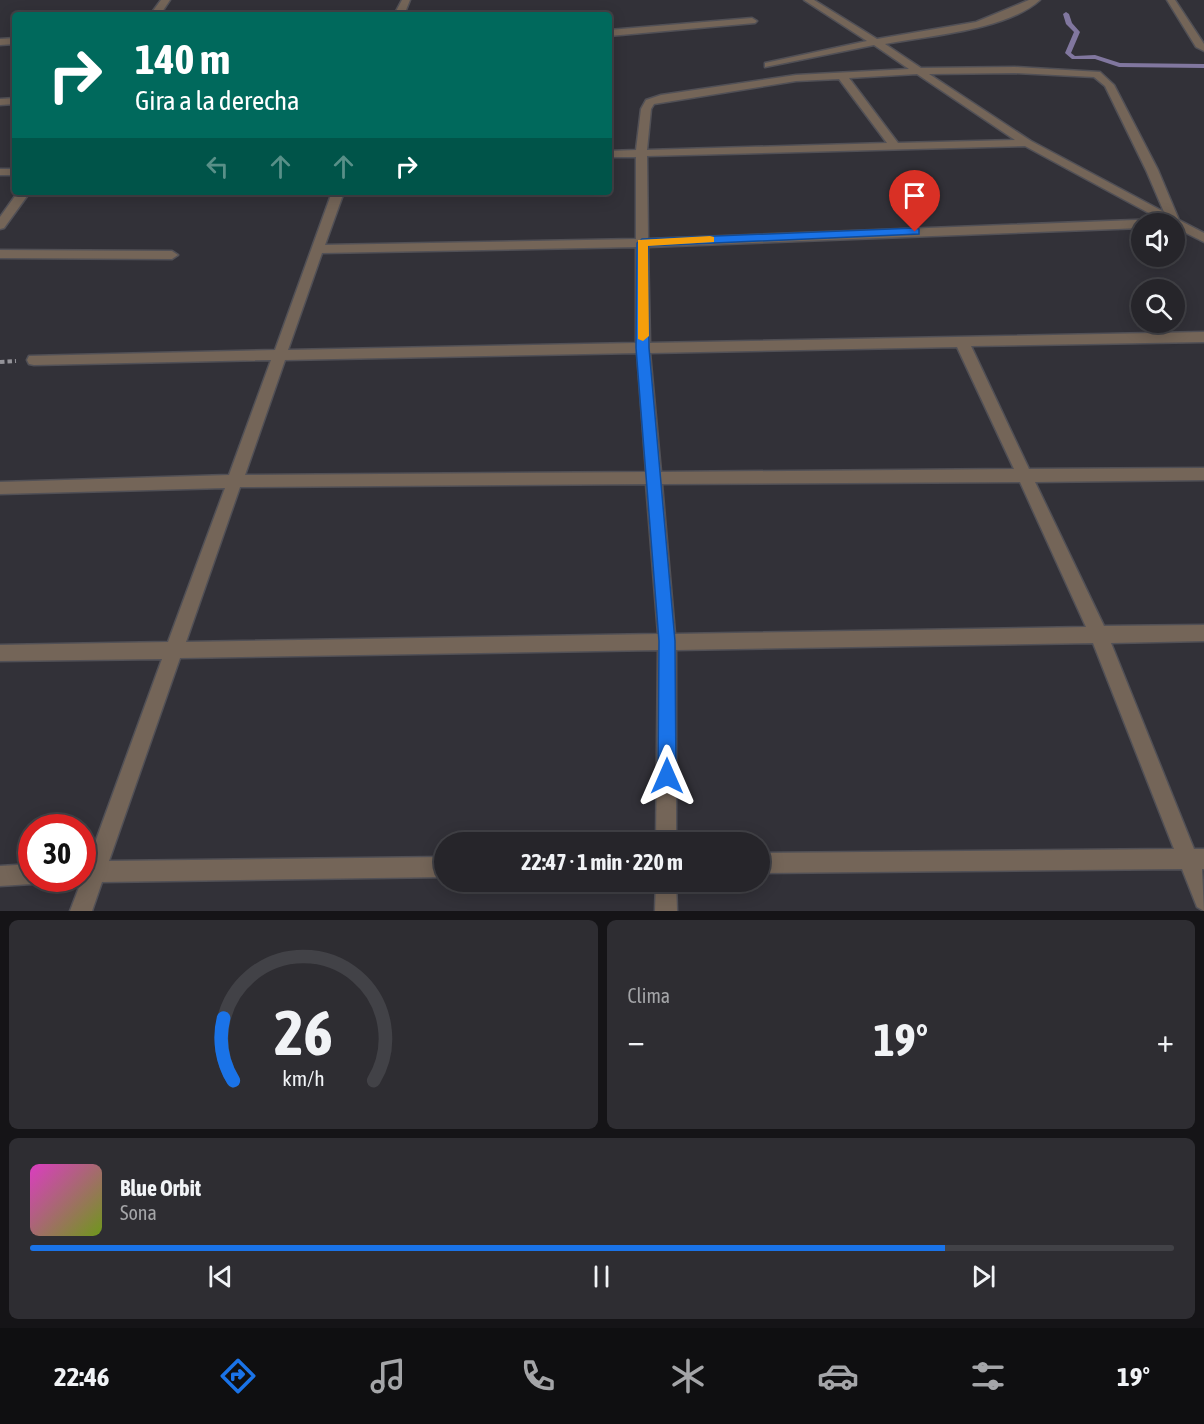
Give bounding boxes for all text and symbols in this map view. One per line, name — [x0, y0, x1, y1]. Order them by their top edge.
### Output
text: 140 m — [135, 35, 230, 83]
icon: right — [36, 36, 114, 114]
text: Gira a la derecha — [135, 85, 300, 116]
icon: left — [201, 150, 234, 183]
icon: ahead — [264, 150, 297, 183]
icon: ahead — [327, 150, 360, 183]
icon: right — [390, 150, 423, 183]
pin — [889, 170, 940, 232]
icon: arrive — [898, 179, 931, 212]
map controls — [1131, 213, 1185, 333]
button: sound — [1131, 213, 1185, 267]
button: search — [1131, 279, 1185, 333]
position arrow — [635, 744, 699, 808]
speed limit sign: 30 — [18, 814, 96, 892]
text: 22:47 · 1 min · 220 m — [521, 849, 683, 875]
text: Clima — [628, 984, 670, 1007]
text: 26 — [274, 997, 333, 1068]
text: 19° — [873, 1014, 928, 1066]
text: − — [628, 1021, 645, 1059]
text: + — [1157, 1021, 1174, 1059]
text: km/h — [282, 1067, 325, 1092]
text: Blue Orbit — [120, 1175, 201, 1201]
text: Sona — [120, 1201, 157, 1224]
icon: previous — [204, 1260, 237, 1293]
icon: pause — [585, 1260, 618, 1293]
icon: next — [967, 1260, 1000, 1293]
icon: directions — [217, 1355, 259, 1397]
icon: music — [367, 1355, 409, 1397]
icon: phone — [517, 1355, 559, 1397]
icon: climate — [667, 1355, 709, 1397]
icon: car — [817, 1355, 859, 1397]
icon: filters — [967, 1355, 1009, 1397]
text: 22:46 — [54, 1361, 110, 1392]
text: 19° — [1117, 1361, 1150, 1392]

